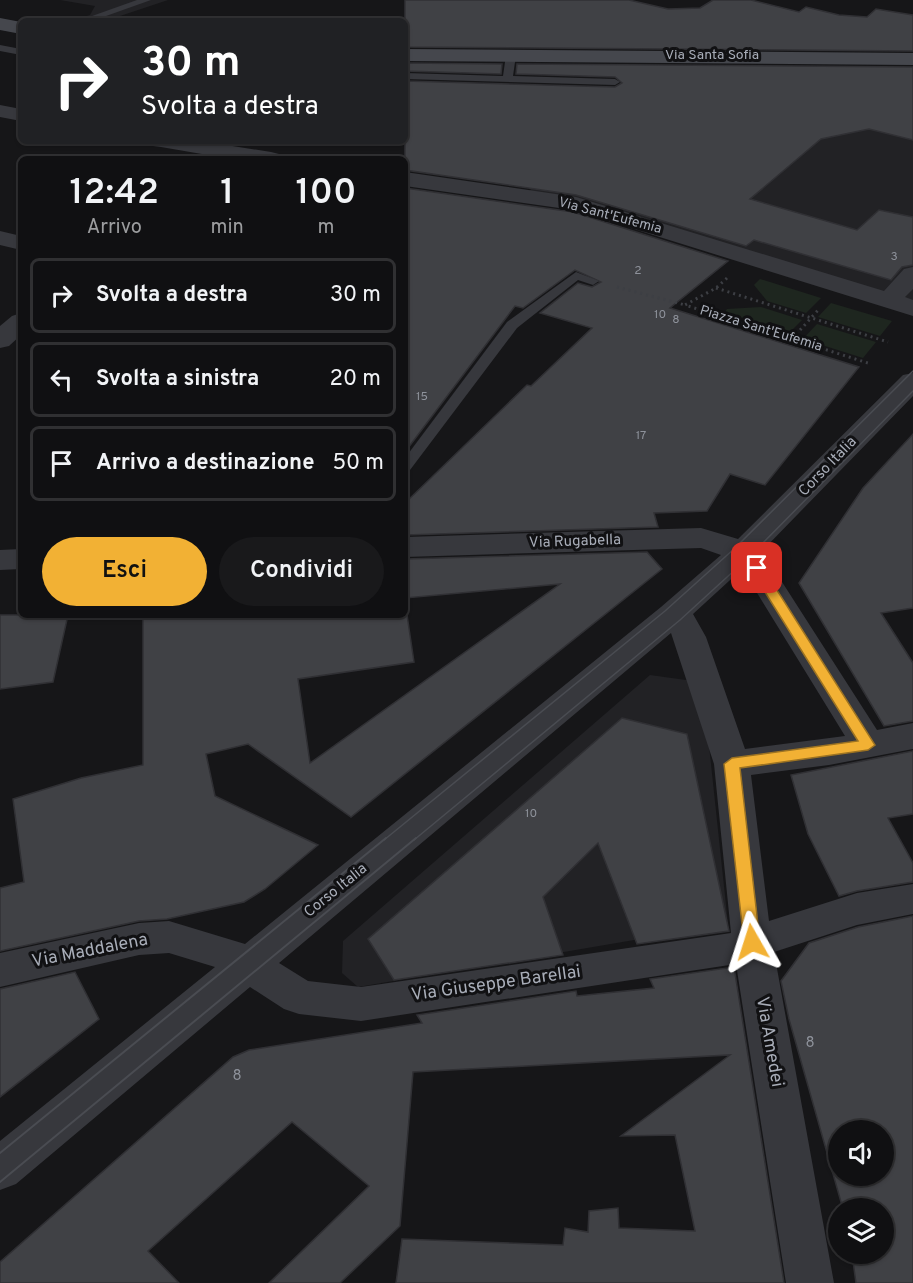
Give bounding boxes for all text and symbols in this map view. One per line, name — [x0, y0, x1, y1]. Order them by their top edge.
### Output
text: 30 m — [141, 38, 240, 91]
icon: right — [42, 42, 120, 120]
street label: Via Santa Sofia — [665, 47, 759, 64]
text: Svolta a destra — [141, 90, 319, 124]
text: 12:42 — [70, 171, 159, 217]
text: 1 — [220, 171, 234, 217]
text: 100 — [295, 171, 356, 217]
street label: Via Sant'Eufemia — [556, 194, 664, 238]
text: Arrivo — [87, 215, 142, 241]
text: min — [211, 215, 244, 241]
text: m — [317, 215, 334, 241]
house number: 3 — [890, 249, 898, 265]
house number: 2 — [634, 263, 642, 279]
icon: right — [45, 279, 78, 312]
text: Svolta a destra — [96, 282, 248, 309]
text: 30 m — [330, 282, 381, 309]
street label: Piazza Sant'Eufemia — [698, 302, 824, 356]
house number: 10 — [654, 307, 666, 323]
house number: 8 — [672, 312, 680, 328]
icon: left — [45, 363, 78, 396]
text: Svolta a sinistra — [96, 366, 259, 393]
text: 20 m — [330, 366, 381, 393]
house number: 15 — [416, 389, 428, 405]
house number: 17 — [636, 428, 646, 444]
street label: Corso Italia — [795, 433, 861, 501]
icon: arrive — [45, 447, 78, 480]
text: Arrivo a destinazione — [96, 450, 314, 477]
text: 50 m — [332, 450, 384, 477]
street label: Via Rugabella — [529, 531, 621, 553]
button: Esci — [42, 537, 207, 606]
button: Condividi — [219, 537, 384, 606]
pin — [731, 542, 782, 593]
icon: arrive — [740, 551, 773, 584]
house number: 10 — [525, 806, 537, 822]
street label: Corso Italia — [301, 860, 371, 922]
position arrow — [720, 910, 784, 974]
street label: Via Maddalena — [30, 928, 150, 974]
street label: Via Giuseppe Barellai — [410, 961, 582, 1007]
street label: Via Amedei — [750, 995, 788, 1089]
house number: 8 — [805, 1034, 815, 1053]
house number: 8 — [232, 1067, 242, 1086]
map controls — [828, 1120, 894, 1264]
button: sound — [828, 1120, 894, 1186]
button: layers — [828, 1198, 894, 1264]

